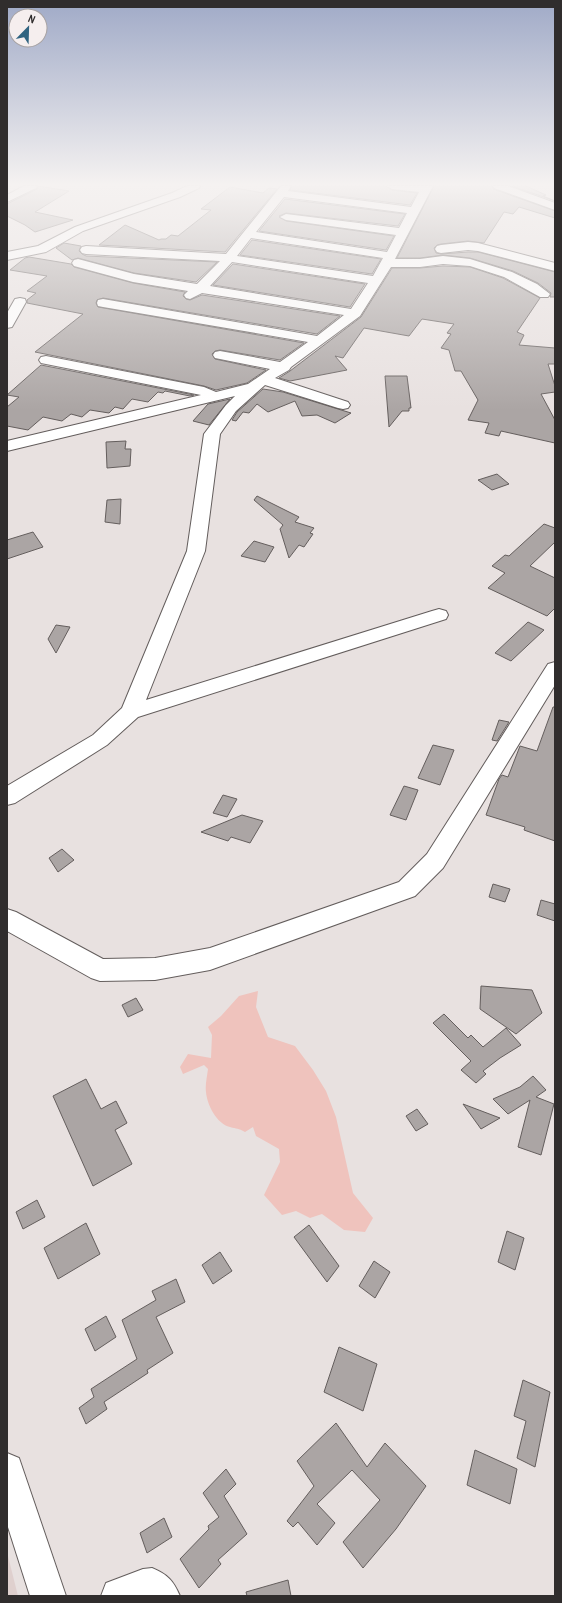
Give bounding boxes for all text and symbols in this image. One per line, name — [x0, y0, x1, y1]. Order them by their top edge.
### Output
north arrow — [8, 8, 48, 48]
text: N — [26, 11, 38, 27]

